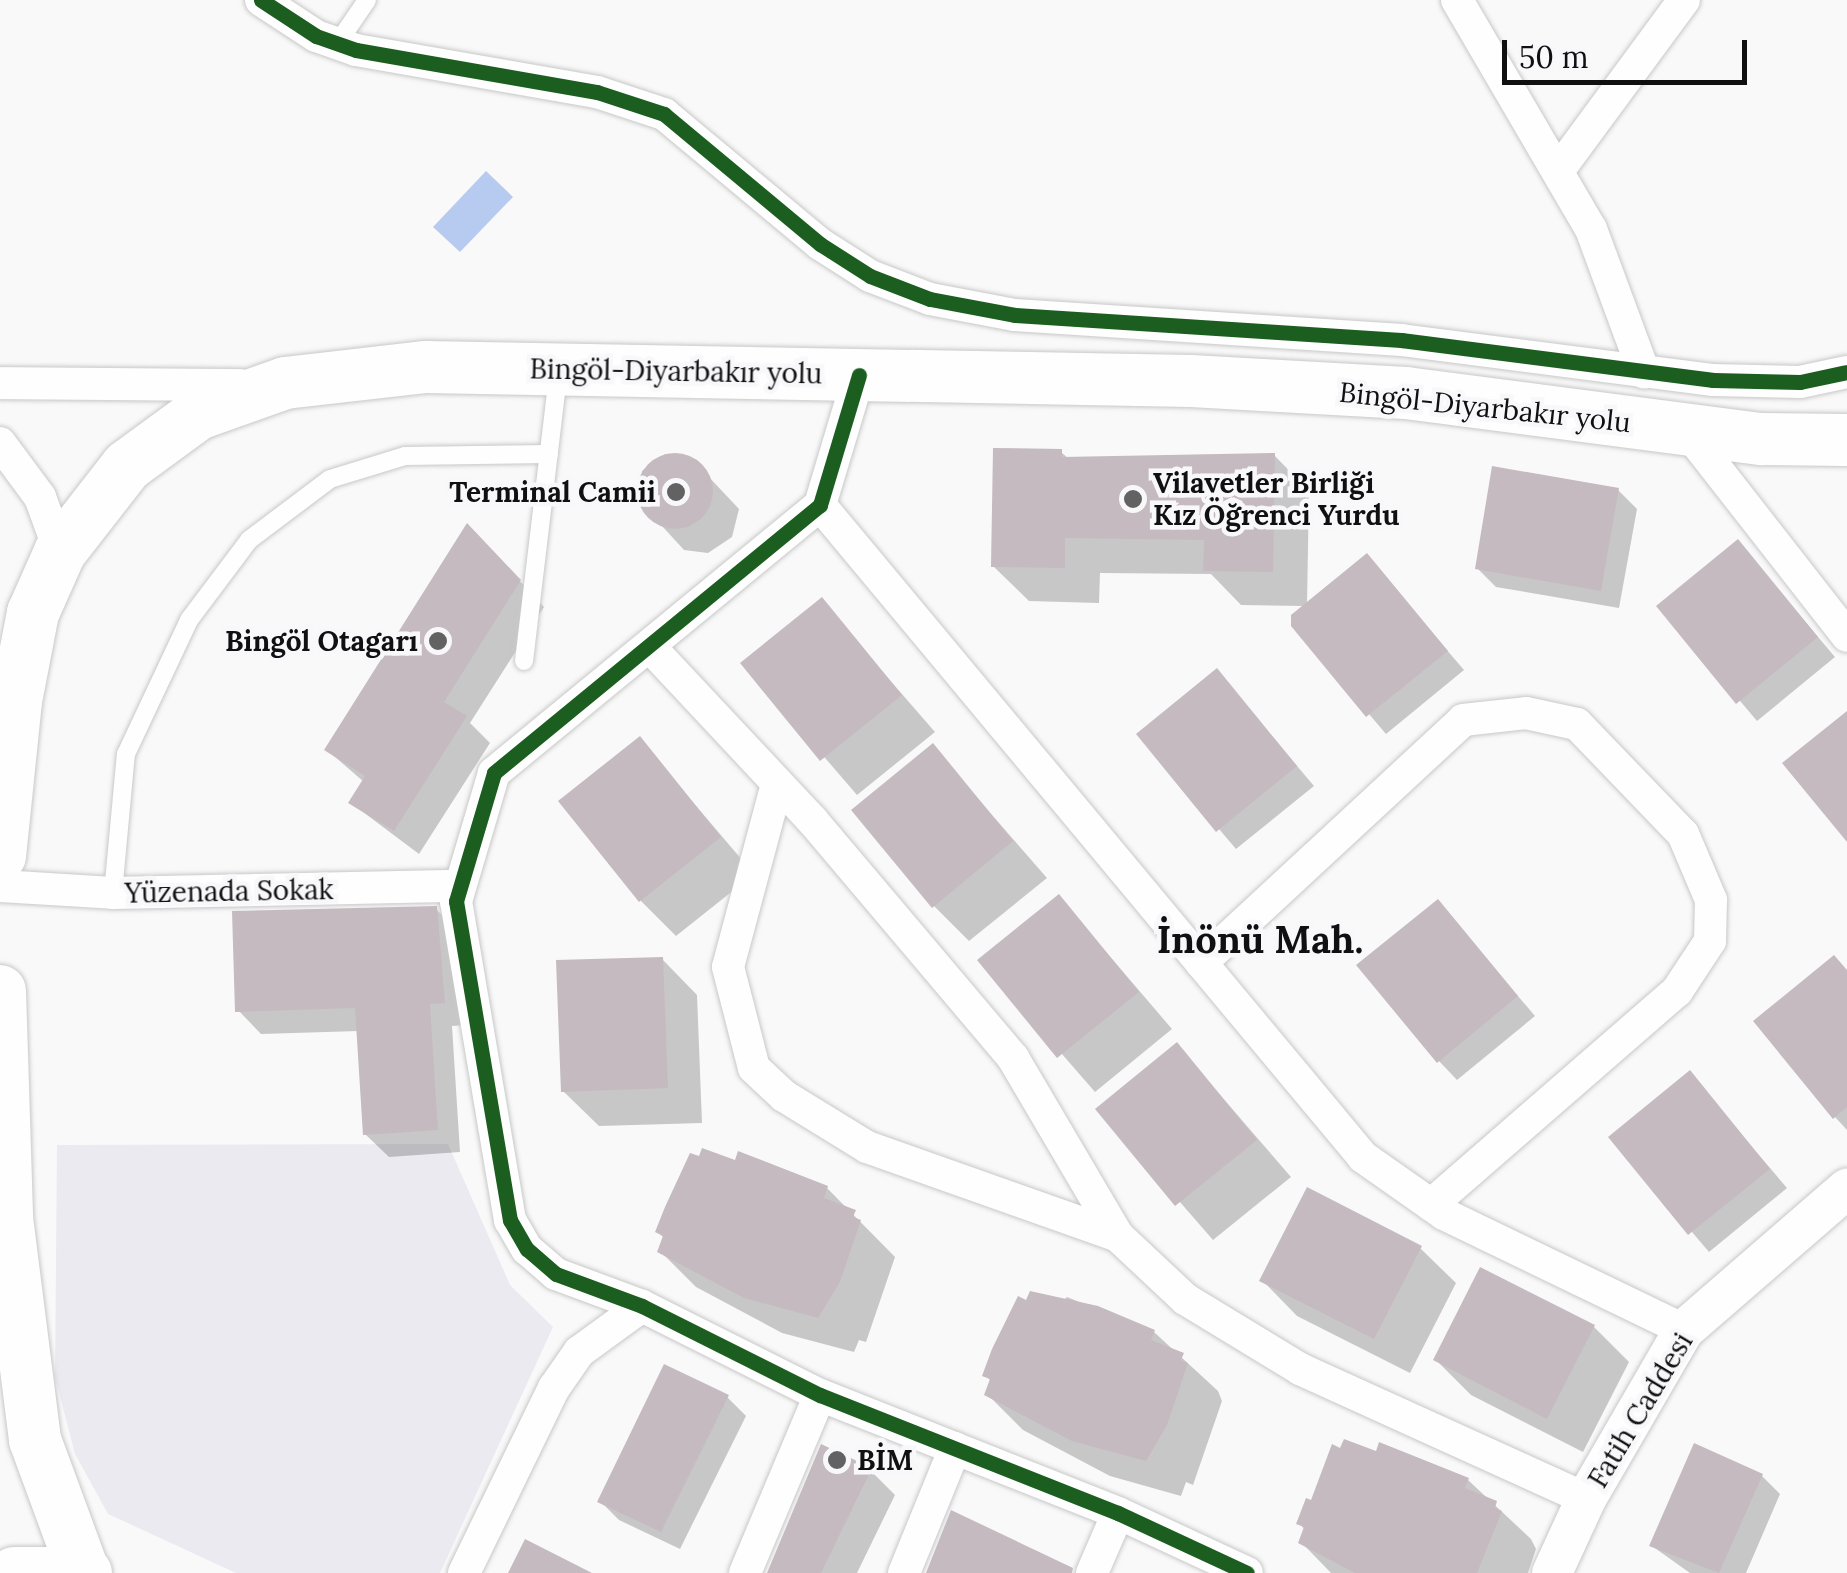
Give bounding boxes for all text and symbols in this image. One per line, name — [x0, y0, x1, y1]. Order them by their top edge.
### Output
scale bar — [1507, 20, 1752, 82]
text: 50 m — [1519, 38, 1589, 76]
street label: Bingöl-Diyarbakır yolu — [529, 352, 823, 390]
street label: Bingöl-Diyarbakır yolu — [1338, 375, 1632, 439]
place label: Vilayetler Birliği Kız Öğrenci Yurdu — [1153, 466, 1400, 532]
place label: Terminal Camii — [449, 475, 656, 509]
marker: Terminal Camii — [665, 481, 687, 503]
marker: Vilayetler Birliği Kız Öğrenci Yurdu — [1122, 488, 1144, 510]
place label: Bingöl Otagarı — [225, 624, 418, 658]
marker: Bingöl Otagarı — [427, 630, 449, 652]
street label: Yüzenada Sokak — [124, 872, 334, 910]
district label: İnönü Mah. — [1157, 917, 1363, 963]
street label: Fatih Caddesi — [1581, 1326, 1699, 1494]
place label: BİM — [857, 1443, 913, 1477]
marker: BİM — [826, 1449, 848, 1471]

